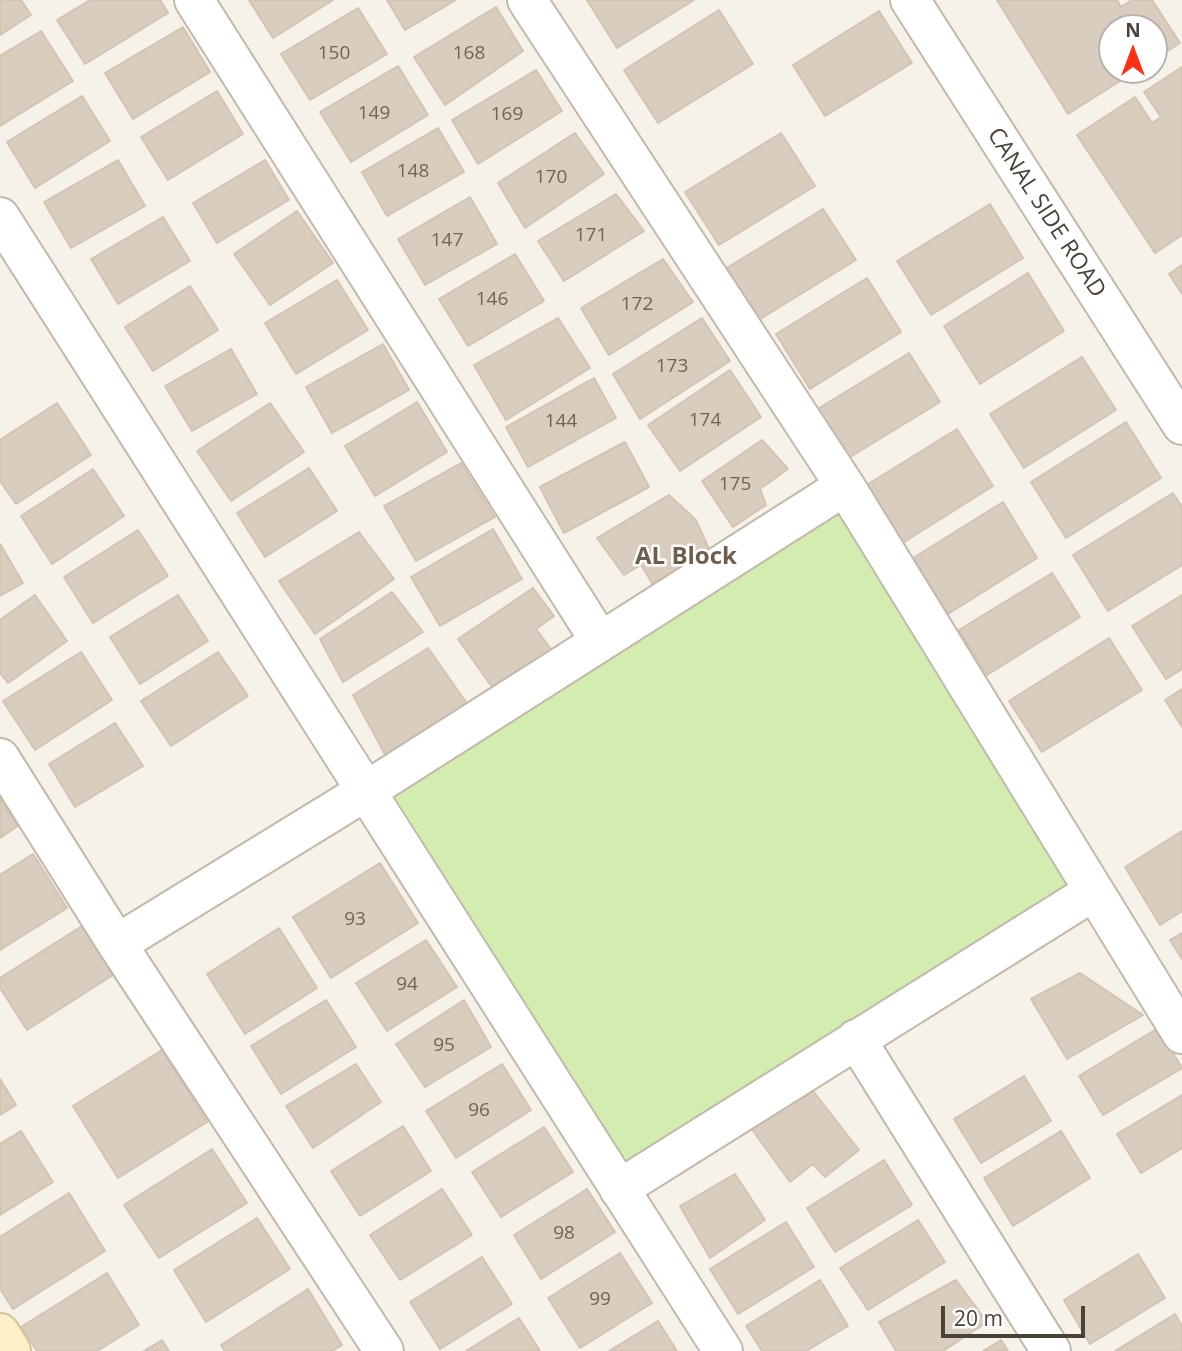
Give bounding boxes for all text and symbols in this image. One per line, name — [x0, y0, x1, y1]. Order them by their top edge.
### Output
north arrow — [1098, 14, 1168, 84]
text: N — [1125, 17, 1141, 43]
house number: 150 — [318, 43, 350, 65]
house number: 168 — [453, 43, 485, 65]
house number: 149 — [358, 103, 390, 125]
house number: 169 — [491, 104, 523, 126]
street label: CANAL SIDE ROAD — [981, 123, 1111, 303]
house number: 148 — [397, 161, 429, 183]
house number: 170 — [535, 167, 567, 189]
house number: 171 — [575, 225, 607, 247]
house number: 147 — [431, 230, 463, 252]
house number: 146 — [476, 289, 508, 311]
house number: 172 — [621, 294, 653, 316]
house number: 173 — [656, 356, 688, 378]
house number: 174 — [689, 410, 721, 432]
house number: 144 — [545, 411, 577, 433]
house number: 175 — [719, 474, 751, 496]
district label: AL Block — [635, 543, 737, 571]
house number: 93 — [344, 909, 366, 931]
house number: 94 — [396, 974, 418, 996]
house number: 95 — [433, 1035, 455, 1057]
house number: 96 — [468, 1100, 490, 1122]
house number: 98 — [553, 1223, 575, 1245]
house number: 99 — [589, 1289, 611, 1311]
scale bar — [944, 1292, 1088, 1336]
text: 20 m — [954, 1304, 1003, 1332]

